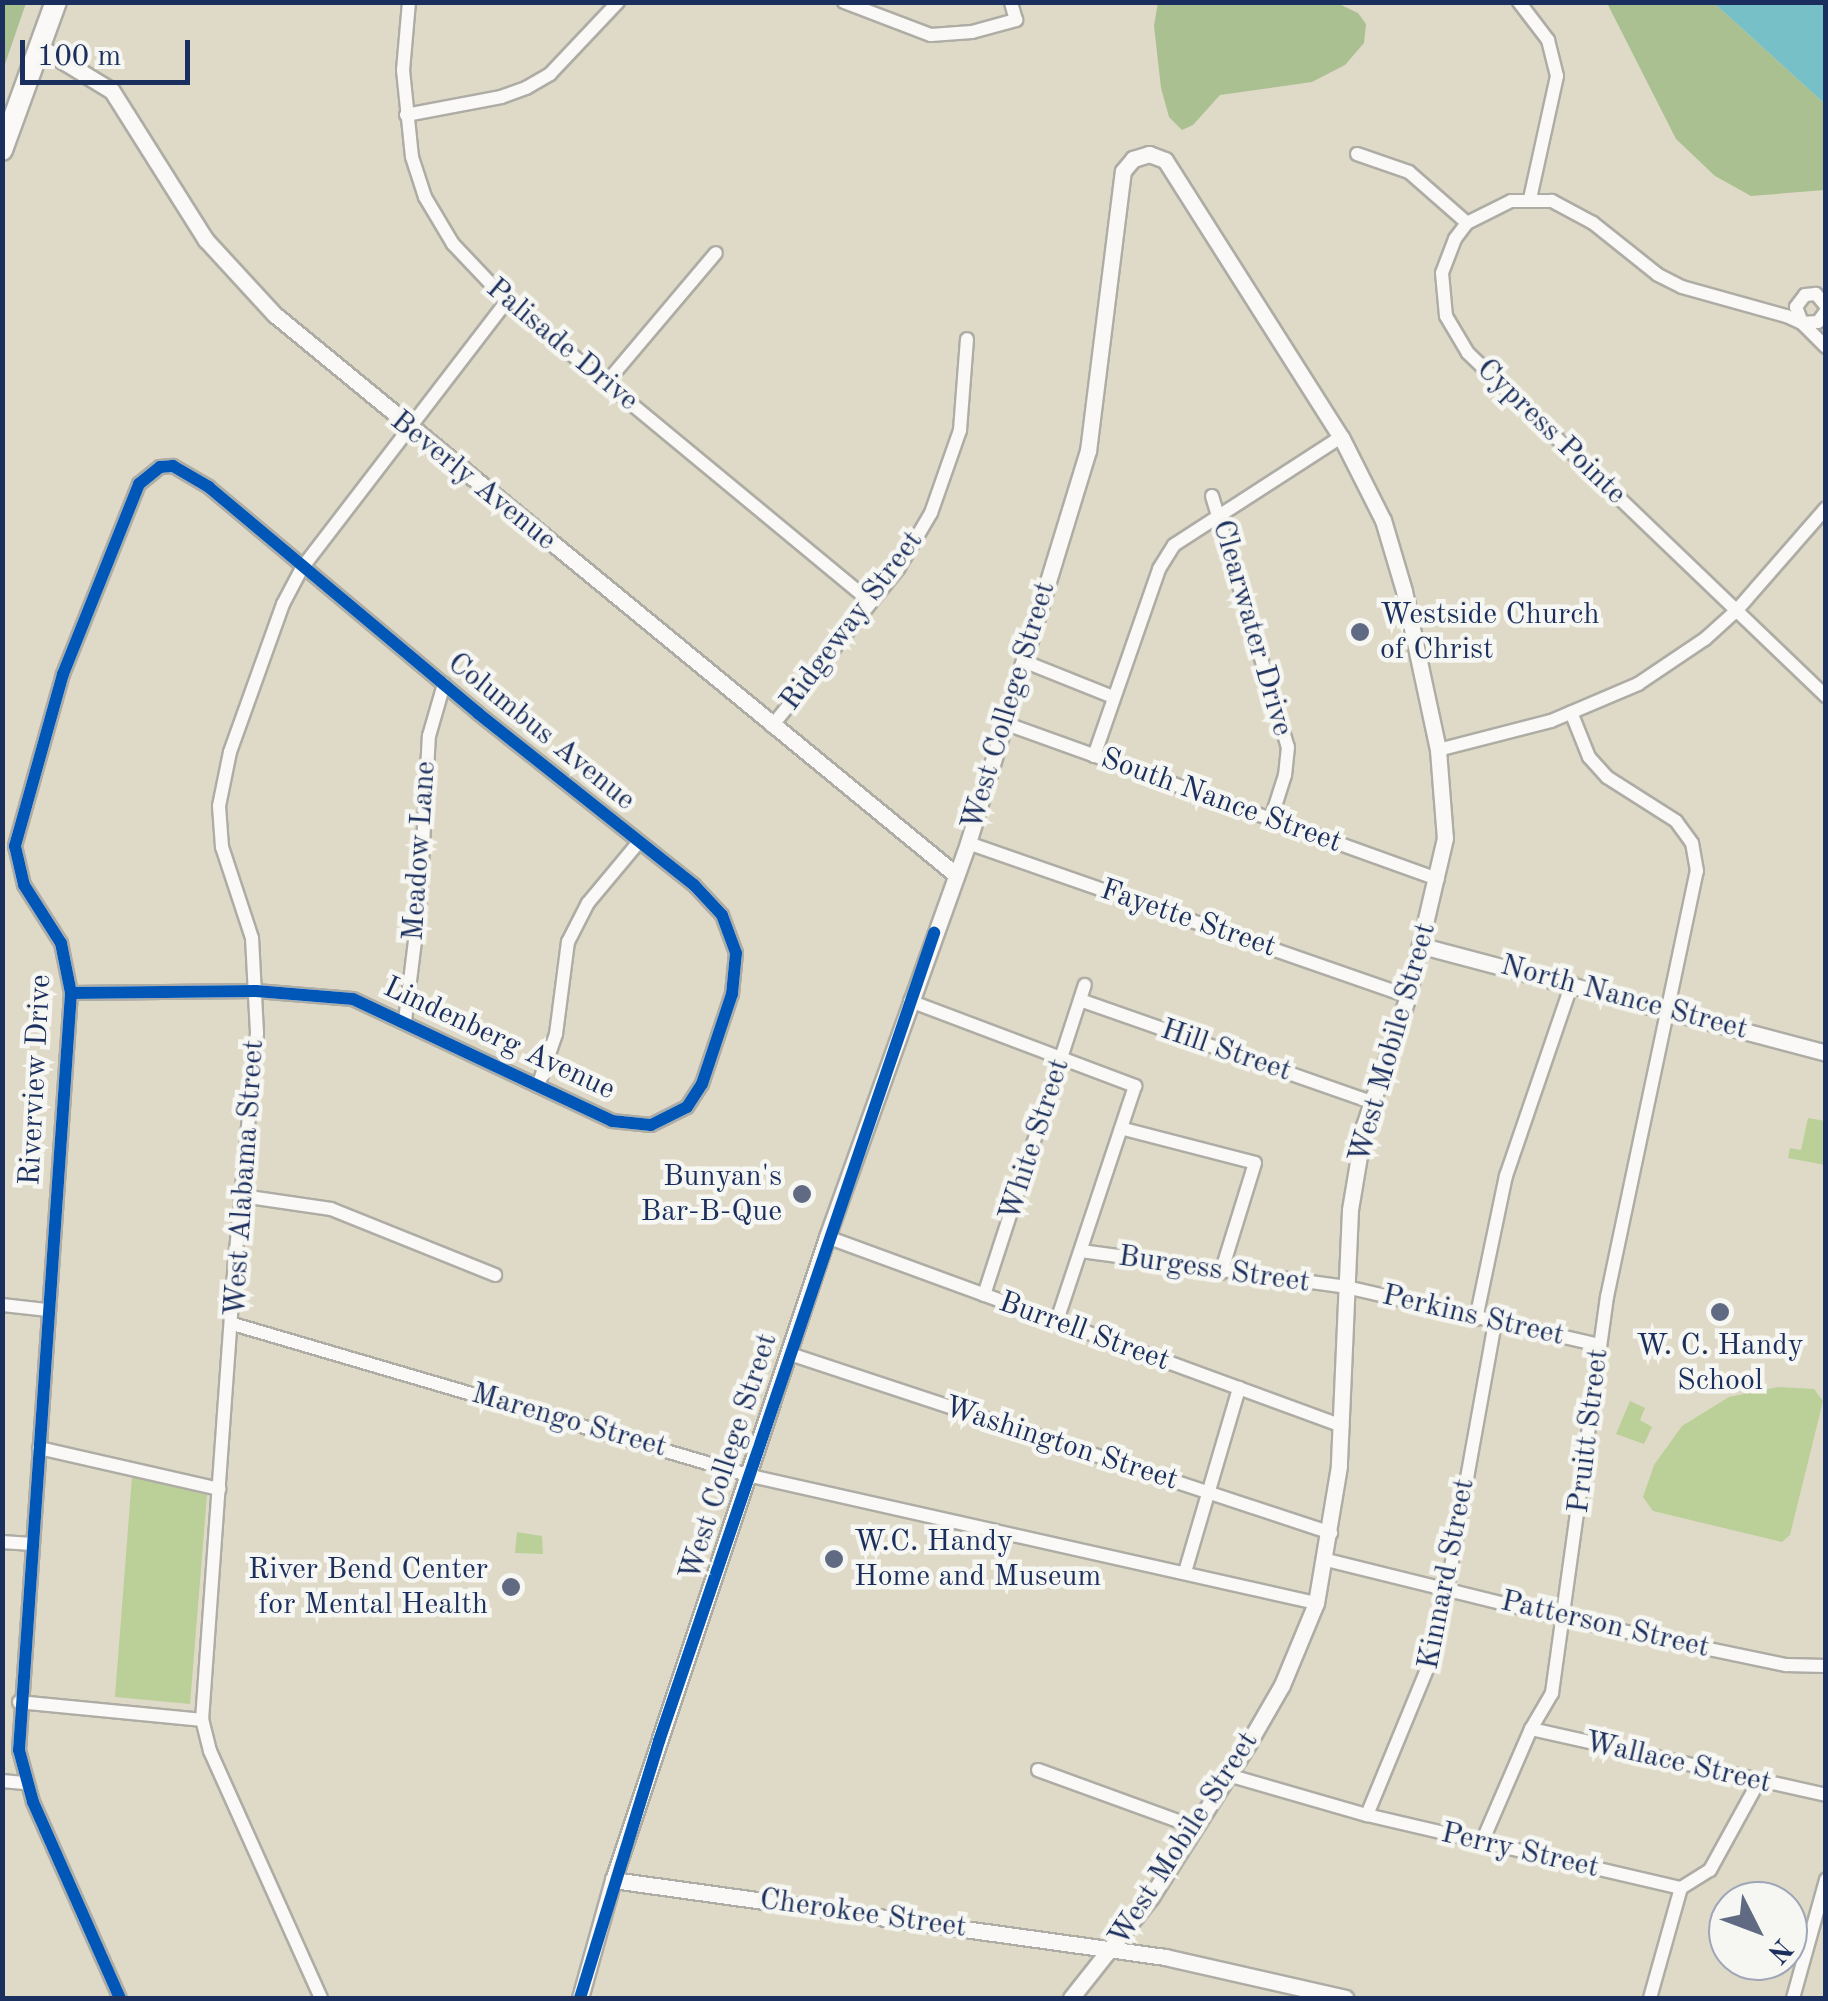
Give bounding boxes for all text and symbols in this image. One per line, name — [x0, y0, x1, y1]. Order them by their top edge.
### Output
scale bar — [25, 20, 195, 82]
text: 100 m — [37, 42, 121, 72]
street label: Palisade Drive — [478, 271, 646, 419]
street label: Cypress Pointe — [1469, 352, 1633, 512]
street label: Beverly Avenue — [383, 403, 563, 559]
street label: Clearwater Drive — [1204, 516, 1300, 740]
street label: Ridgeway Street — [773, 524, 931, 718]
street label: West College Street — [954, 577, 1064, 835]
place label: Westside Church of Christ — [1380, 597, 1600, 668]
marker: Westside Church of Christ — [1349, 621, 1371, 643]
street label: Columbus Avenue — [440, 645, 642, 819]
street label: South Nance Street — [1096, 741, 1346, 861]
street label: Meadow Lane — [396, 760, 444, 942]
street label: Fayette Street — [1095, 872, 1281, 966]
street label: West Mobile Street — [1341, 919, 1445, 1167]
street label: North Nance Street — [1496, 948, 1752, 1048]
street label: Lindenberg Avenue — [377, 970, 621, 1108]
street label: Riverview Drive — [12, 973, 60, 1187]
street label: Hill Street — [1156, 1012, 1296, 1090]
street label: West Alabama Street — [217, 1038, 273, 1318]
street label: White Street — [992, 1054, 1078, 1226]
place label: Bunyan's Bar-B-Que — [640, 1159, 782, 1230]
marker: Bunyan's Bar-B-Que — [791, 1183, 813, 1205]
street label: Burgess Street — [1116, 1239, 1312, 1301]
street label: Perkins Street — [1378, 1278, 1568, 1354]
street label: Burrell Street — [994, 1284, 1174, 1380]
marker: W. C. Handy School — [1709, 1301, 1731, 1323]
place label: W. C. Handy School — [1636, 1328, 1804, 1398]
street label: West College Street — [672, 1329, 786, 1585]
street label: Pruitt Street — [1561, 1347, 1617, 1515]
street label: Marengo Street — [467, 1376, 671, 1466]
street label: Washington Street — [940, 1389, 1182, 1499]
street label: Kinnard Street — [1411, 1475, 1483, 1673]
place label: W.C. Handy Home and Museum — [854, 1524, 1101, 1594]
marker: W.C. Handy Home and Museum — [823, 1548, 845, 1570]
place label: River Bend Center for Mental Health — [248, 1552, 488, 1622]
marker: River Bend Center for Mental Health — [498, 1574, 524, 1600]
street label: Patterson Street — [1497, 1584, 1713, 1666]
street label: Wallace Street — [1581, 1724, 1775, 1802]
street label: West Mobile Street — [1101, 1725, 1267, 1953]
street label: Perry Street — [1437, 1815, 1603, 1887]
north arrow — [1708, 1881, 1808, 1981]
street label: Cherokee Street — [757, 1882, 969, 1946]
text: N — [1761, 1932, 1796, 1967]

